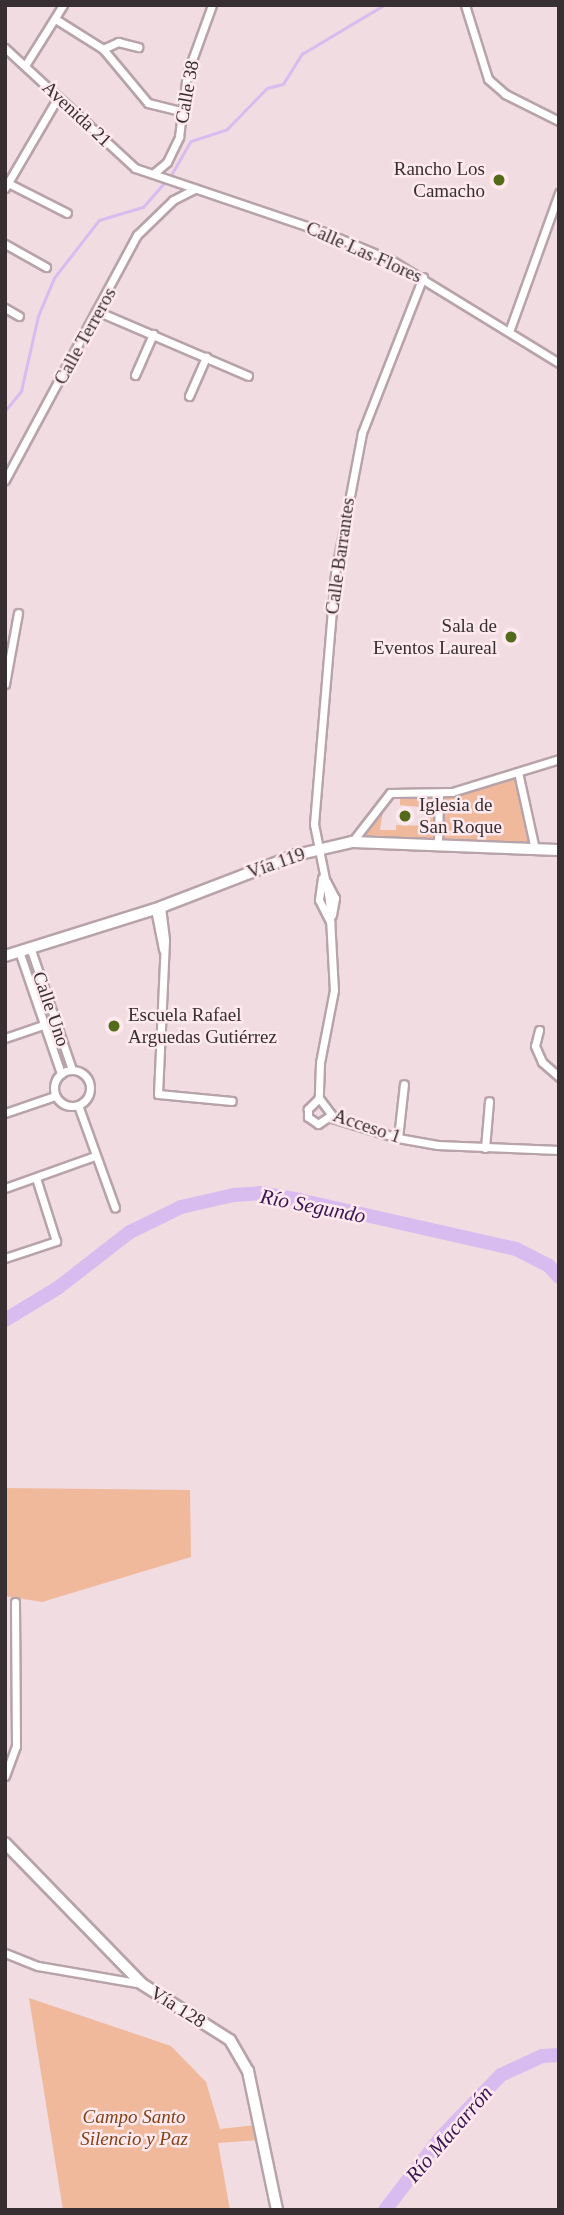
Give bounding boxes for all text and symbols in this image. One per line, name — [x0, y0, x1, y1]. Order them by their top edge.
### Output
street label: Calle 38 — [170, 59, 204, 125]
street label: Avenida 21 — [38, 76, 116, 152]
place label: Rancho Los Camacho — [394, 158, 485, 202]
marker: Rancho Los Camacho — [491, 172, 507, 188]
street label: Calle Las Flores — [302, 216, 426, 288]
street label: Calle Terreros — [49, 283, 121, 389]
street label: Calle Barrantes — [321, 496, 359, 616]
place label: Sala de Eventos Laureal — [373, 615, 497, 659]
marker: Sala de Eventos Laureal — [503, 629, 519, 645]
place label: Iglesia de San Roque — [419, 794, 502, 838]
marker: Iglesia de San Roque — [397, 808, 413, 824]
street label: Vía 119 — [244, 842, 308, 884]
street label: Calle Uno — [28, 969, 74, 1049]
place label: Escuela Rafael Arguedas Gutiérrez — [128, 1004, 277, 1048]
marker: Escuela Rafael Arguedas Gutiérrez — [106, 1018, 122, 1034]
street label: Acceso 1 — [330, 1104, 404, 1148]
water label: Río Segundo — [258, 1183, 368, 1229]
street label: Vía 128 — [146, 1981, 210, 2033]
water label: Río Macarrón — [400, 2081, 498, 2187]
park label: Campo Santo Silencio y Paz — [80, 2106, 188, 2150]

